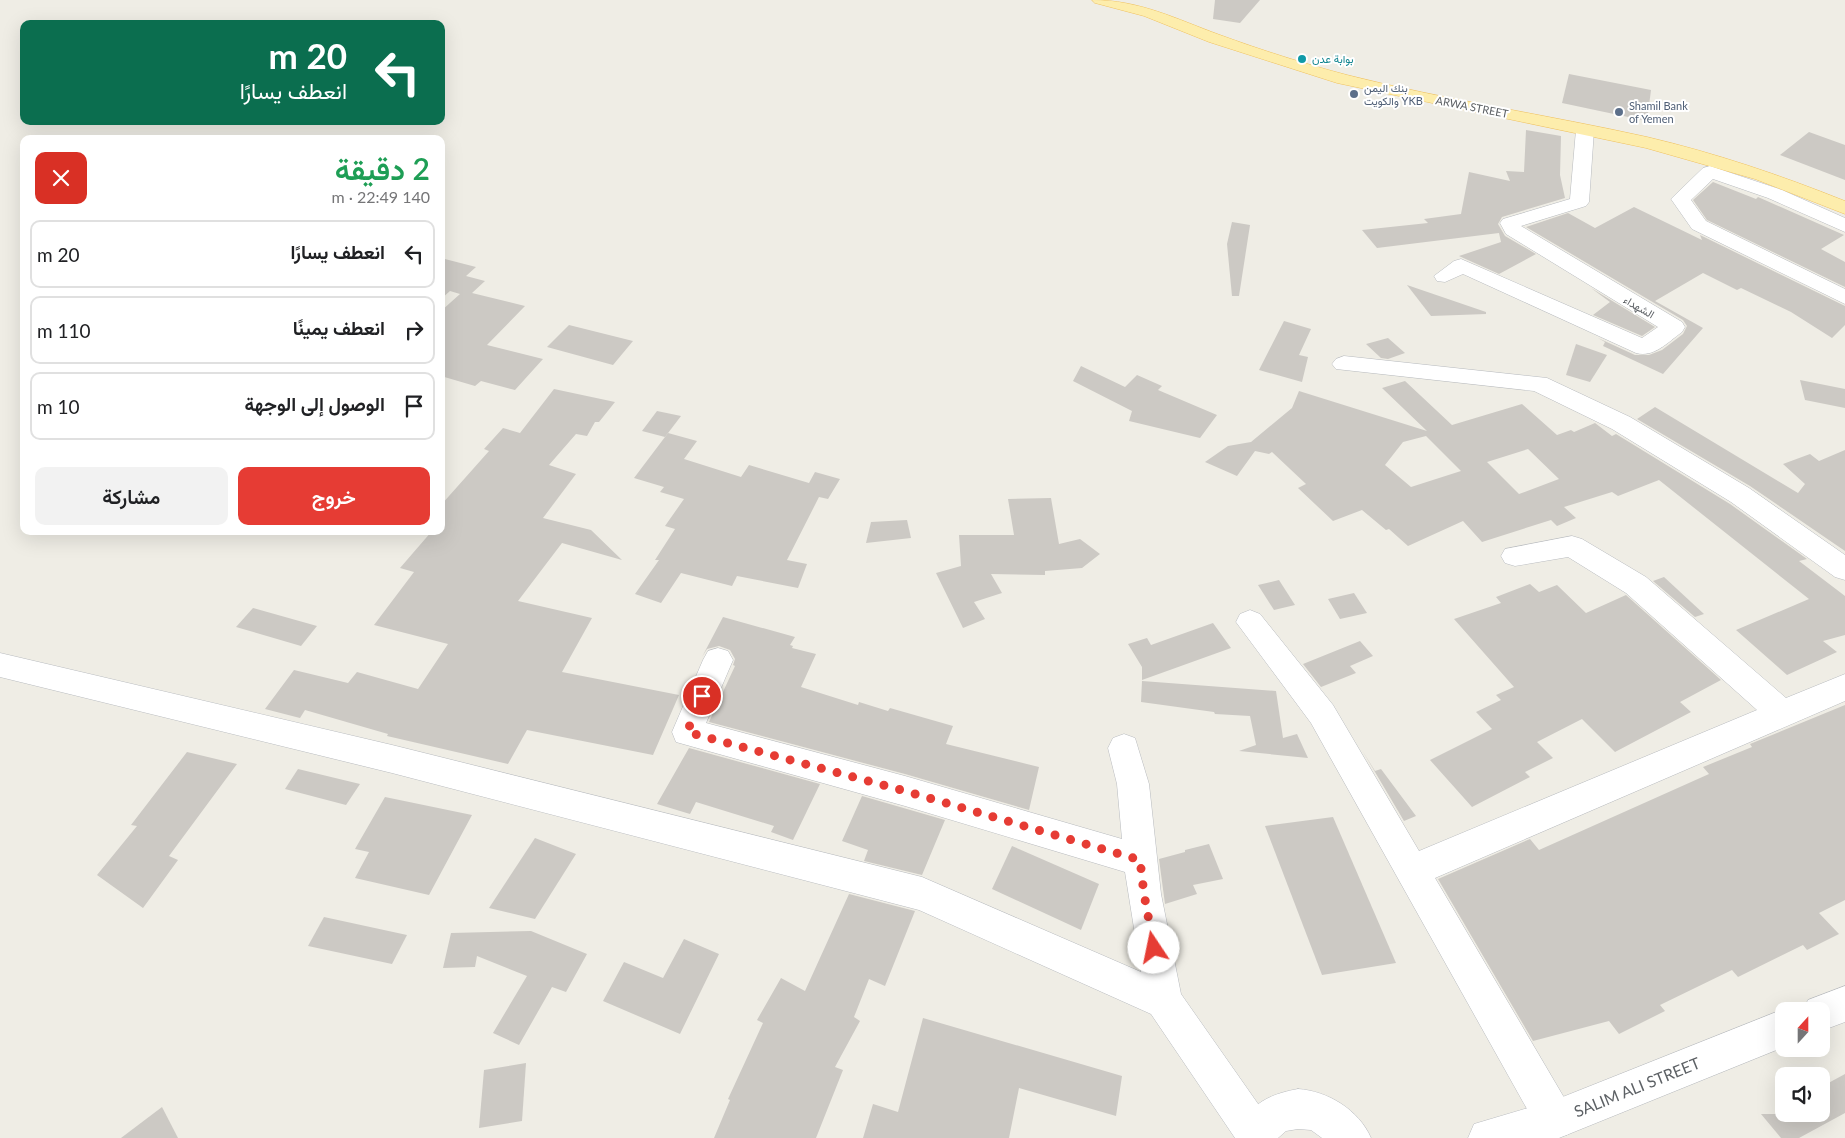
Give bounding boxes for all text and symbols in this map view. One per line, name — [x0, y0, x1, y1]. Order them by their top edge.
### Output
text: 20 m — [269, 34, 347, 76]
icon: left — [365, 40, 430, 105]
place label: بوابة عدن — [1312, 52, 1353, 66]
marker: بوابة عدن — [1296, 53, 1308, 65]
text: انعطف يسارًا — [240, 77, 347, 104]
place label: بنك اليمن والكويت YKB — [1364, 81, 1423, 108]
marker: بنك اليمن والكويت YKB — [1348, 88, 1360, 100]
street label: ARWA STREET — [1435, 93, 1510, 120]
place label: Shamil Bank of Yemen — [1629, 99, 1688, 125]
marker: Shamil Bank of Yemen — [1613, 106, 1625, 118]
text: 2 دقيقة — [335, 150, 430, 186]
button: close — [35, 152, 87, 204]
text: 140 m · 22:49 — [331, 187, 430, 206]
text: انعطف يسارًا — [290, 240, 385, 263]
icon: left — [400, 240, 428, 268]
text: 20 m — [37, 243, 80, 266]
street label: الشهداء — [1621, 293, 1657, 321]
text: انعطف يمينًا — [293, 316, 385, 339]
icon: right — [400, 316, 428, 344]
text: 110 m — [37, 319, 91, 342]
text: الوصول إلى الوجهة — [244, 392, 385, 415]
icon: arrive — [400, 392, 428, 420]
text: 10 m — [37, 395, 80, 418]
button: مشاركة — [35, 467, 228, 525]
button: خروج — [238, 467, 430, 525]
pin — [681, 675, 723, 717]
icon: arrive — [688, 682, 716, 710]
position arrow — [1127, 921, 1179, 973]
north arrow — [1775, 1002, 1830, 1058]
map controls — [1775, 1002, 1830, 1122]
street label: SALIM ALI STREET — [1571, 1052, 1703, 1120]
button: sound — [1775, 1067, 1830, 1122]

